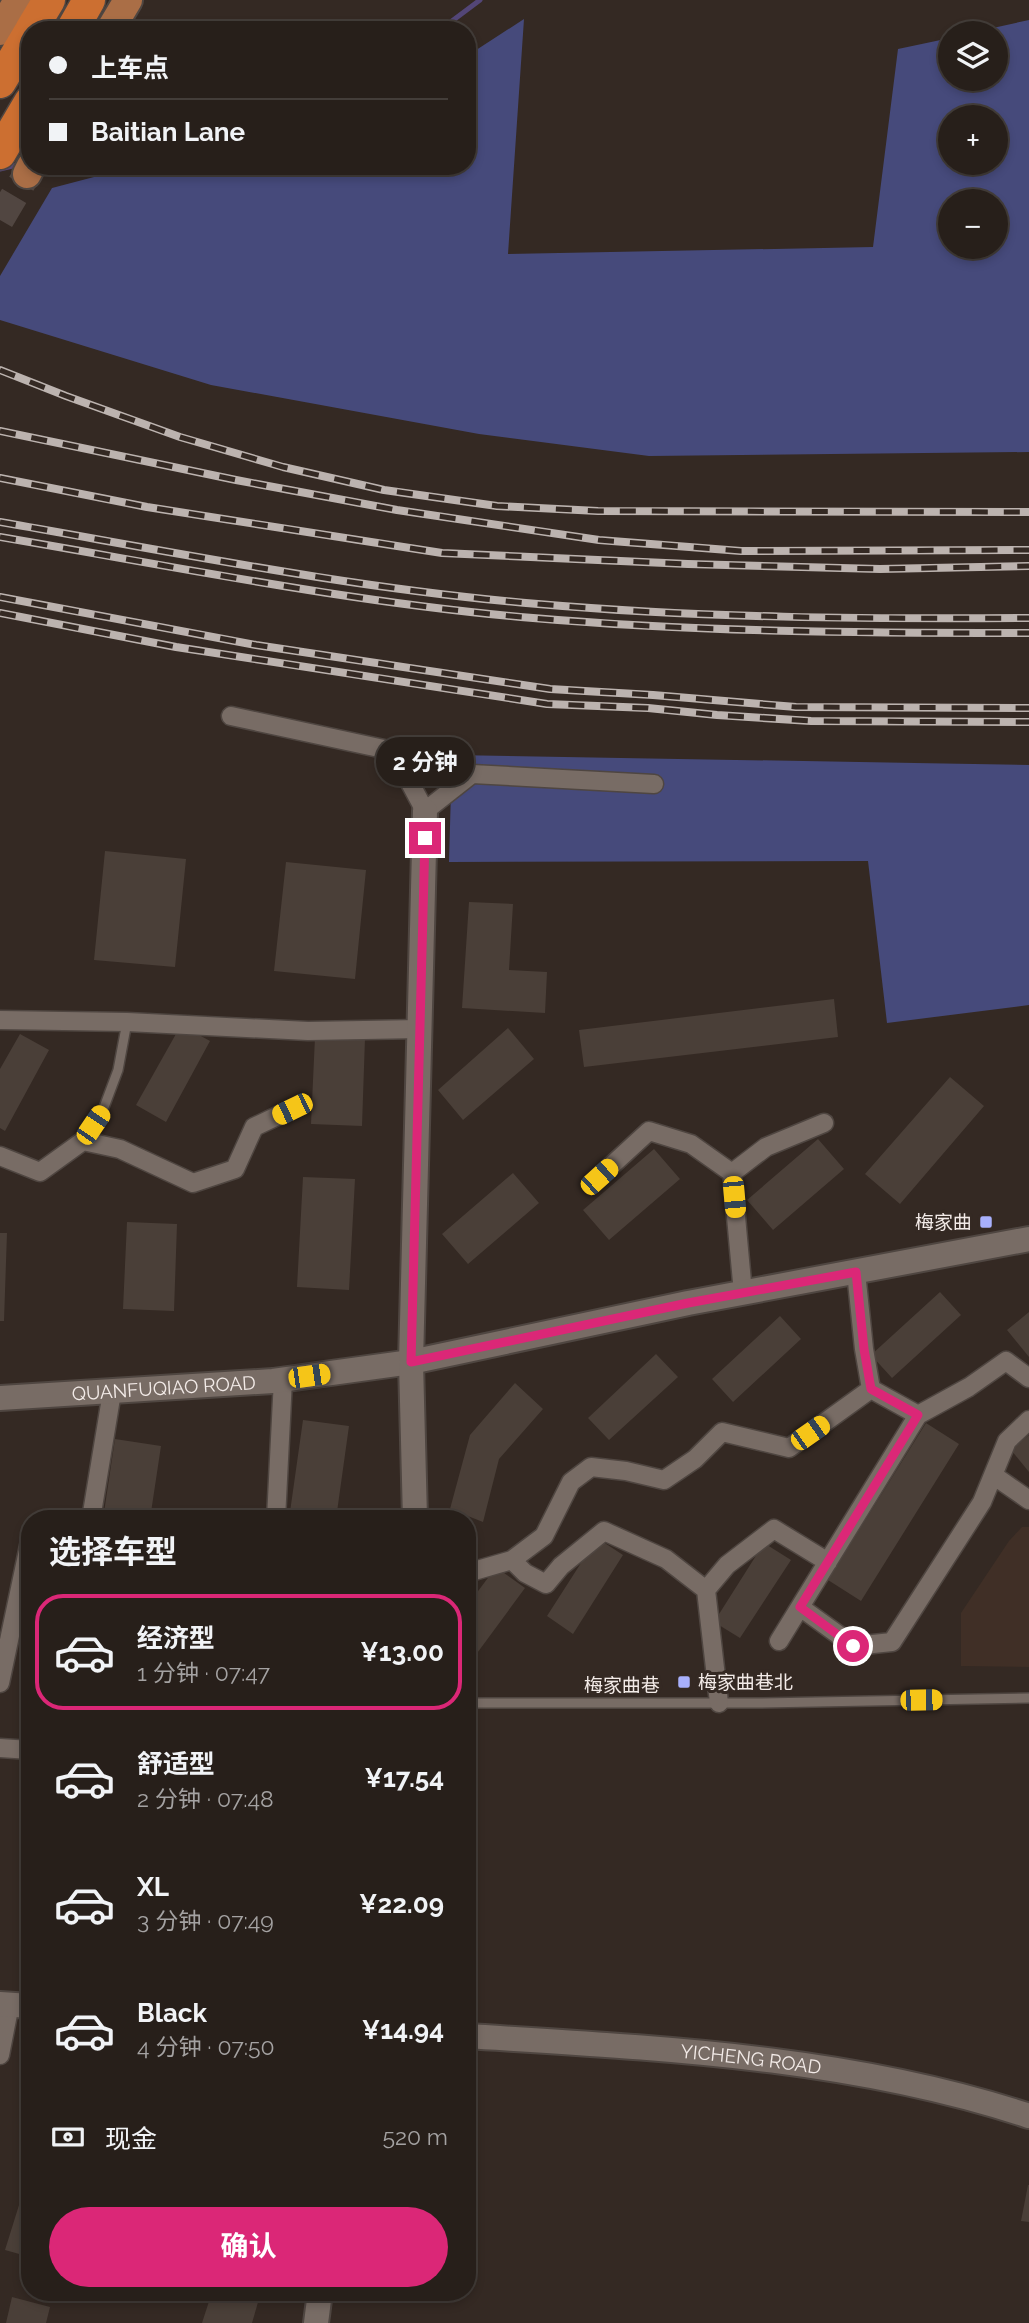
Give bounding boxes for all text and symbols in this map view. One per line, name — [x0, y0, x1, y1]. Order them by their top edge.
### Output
map controls — [938, 21, 1008, 259]
button: layers — [938, 21, 1008, 91]
text: 上车点 — [91, 53, 169, 83]
button: + — [938, 105, 1008, 175]
text: Baitian Lane — [91, 117, 245, 147]
button: − — [938, 189, 1008, 259]
callout: 2 分钟 — [376, 736, 474, 786]
text: 2 分钟 — [393, 748, 457, 775]
route end — [409, 822, 441, 854]
car — [269, 1090, 316, 1128]
car — [73, 1102, 114, 1148]
car — [577, 1155, 622, 1199]
car — [722, 1175, 747, 1219]
place label: 梅家曲 — [915, 1211, 972, 1233]
marker: 梅家曲 — [978, 1214, 994, 1230]
car — [287, 1363, 332, 1389]
street label: QUANFUQIAO ROAD — [71, 1371, 256, 1405]
car — [787, 1412, 834, 1454]
text: 选择车型 — [49, 1533, 177, 1570]
icon: car — [53, 1621, 116, 1684]
text: 经济型 — [137, 1623, 215, 1653]
route start — [837, 1630, 869, 1662]
text: ¥13.00 — [360, 1637, 444, 1667]
text: 1 分钟 · 07:47 — [137, 1659, 270, 1686]
place label: 梅家曲巷北 — [698, 1671, 793, 1693]
street label: 梅家曲巷 — [584, 1674, 660, 1696]
marker: 梅家曲巷北 — [676, 1674, 692, 1690]
car — [900, 1689, 943, 1711]
icon: car — [53, 1747, 116, 1810]
text: 舒适型 — [137, 1749, 215, 1779]
text: ¥17.54 — [364, 1763, 444, 1793]
text: 2 分钟 · 07:48 — [137, 1785, 274, 1812]
text: XL — [137, 1872, 169, 1902]
icon: car — [53, 1873, 116, 1936]
text: ¥22.09 — [359, 1889, 444, 1919]
text: 3 分钟 · 07:49 — [137, 1907, 274, 1934]
text: Black — [137, 1998, 207, 2028]
icon: car — [53, 1999, 116, 2062]
text: ¥14.94 — [362, 2015, 444, 2045]
text: 4 分钟 · 07:50 — [137, 2033, 275, 2060]
street label: YICHENG ROAD — [680, 2040, 823, 2078]
icon: cash — [49, 2118, 87, 2156]
text: 520 m — [382, 2123, 448, 2150]
text: 现金 — [105, 2124, 157, 2154]
button: 确认 — [49, 2207, 448, 2287]

